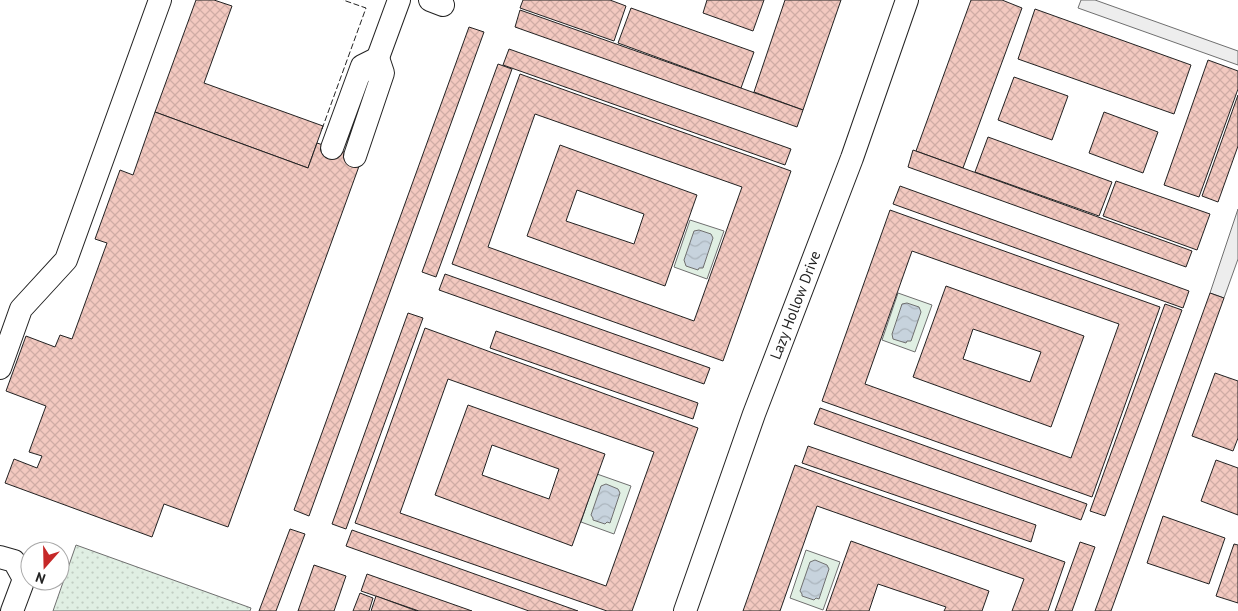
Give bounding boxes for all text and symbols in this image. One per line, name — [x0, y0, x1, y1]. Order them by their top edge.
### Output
street label: Lazy Hollow Drive — [766, 248, 824, 362]
north arrow — [20, 541, 70, 591]
text: N — [33, 568, 48, 588]

